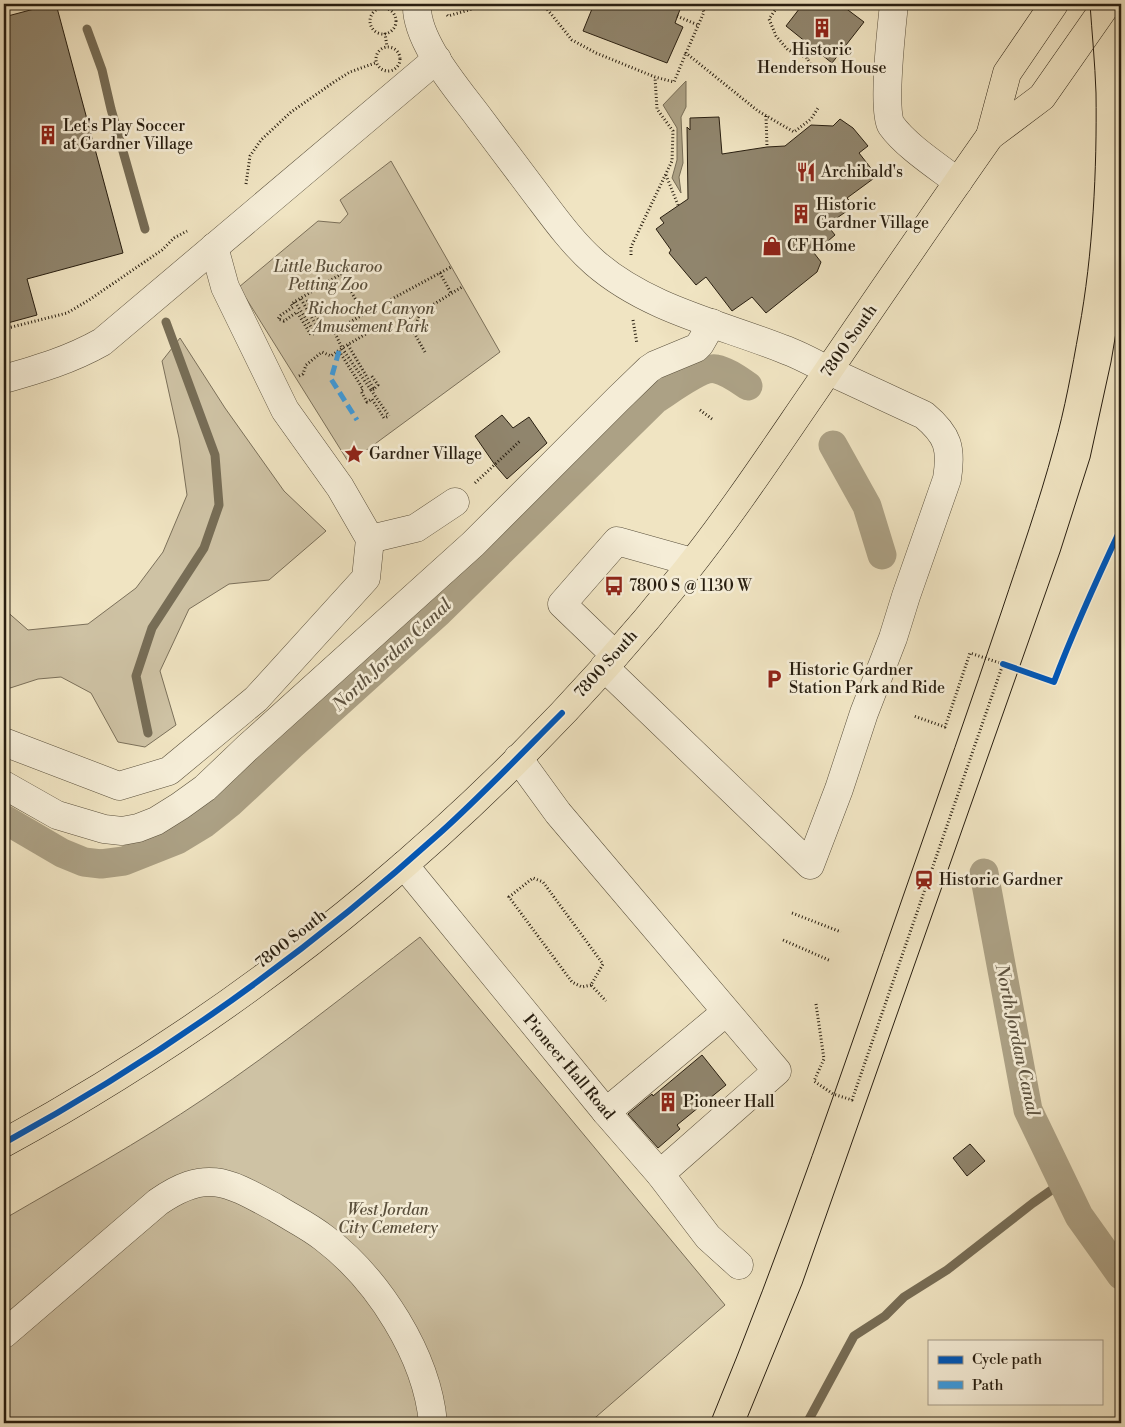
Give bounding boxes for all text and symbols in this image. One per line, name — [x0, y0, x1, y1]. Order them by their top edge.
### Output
building icon: Historic Henderson House — [811, 17, 833, 39]
place label: Historic Henderson House — [757, 40, 887, 78]
place label: Let's Play Soccer at Gardner Village — [63, 116, 193, 154]
building icon: Let's Play Soccer at Gardner Village — [37, 124, 59, 146]
restaurant icon: Archibald's — [795, 161, 817, 183]
place label: Archibald's — [820, 162, 903, 182]
place label: Historic Gardner Village — [816, 195, 929, 233]
building icon: Historic Gardner Village — [790, 203, 812, 225]
shop icon: CF Home — [761, 235, 783, 257]
place label: CF Home — [787, 236, 856, 256]
park label: Little Buckaroo Petting Zoo — [273, 257, 382, 295]
park label: Richochet Canyon Amusement Park — [307, 299, 435, 337]
street label: 7800 South — [816, 300, 882, 381]
place icon: Gardner Village — [343, 443, 365, 465]
place label: Gardner Village — [369, 444, 482, 464]
bus stop icon: 7800 S @ 1130 W — [603, 575, 625, 597]
place label: 7800 S @ 1130 W — [629, 576, 752, 596]
water label: North Jordan Canal — [327, 593, 457, 717]
street label: 7800 South — [570, 625, 642, 702]
place label: Historic Gardner Station Park and Ride — [789, 660, 945, 698]
parking icon: Historic Gardner Station Park and Ride — [763, 668, 785, 690]
station icon: Historic Gardner — [913, 869, 935, 891]
place label: Historic Gardner — [939, 870, 1063, 890]
street label: 7800 South — [251, 905, 331, 973]
water label: North Jordan Canal — [989, 961, 1044, 1119]
street label: Pioneer Hall Road — [519, 1010, 619, 1124]
building icon: Pioneer Hall — [657, 1091, 679, 1113]
place label: Pioneer Hall — [683, 1092, 775, 1112]
park label: West Jordan City Cemetery — [338, 1200, 439, 1238]
legend — [928, 1340, 1102, 1404]
text: Cycle path — [972, 1350, 1042, 1369]
text: Path — [972, 1376, 1004, 1395]

